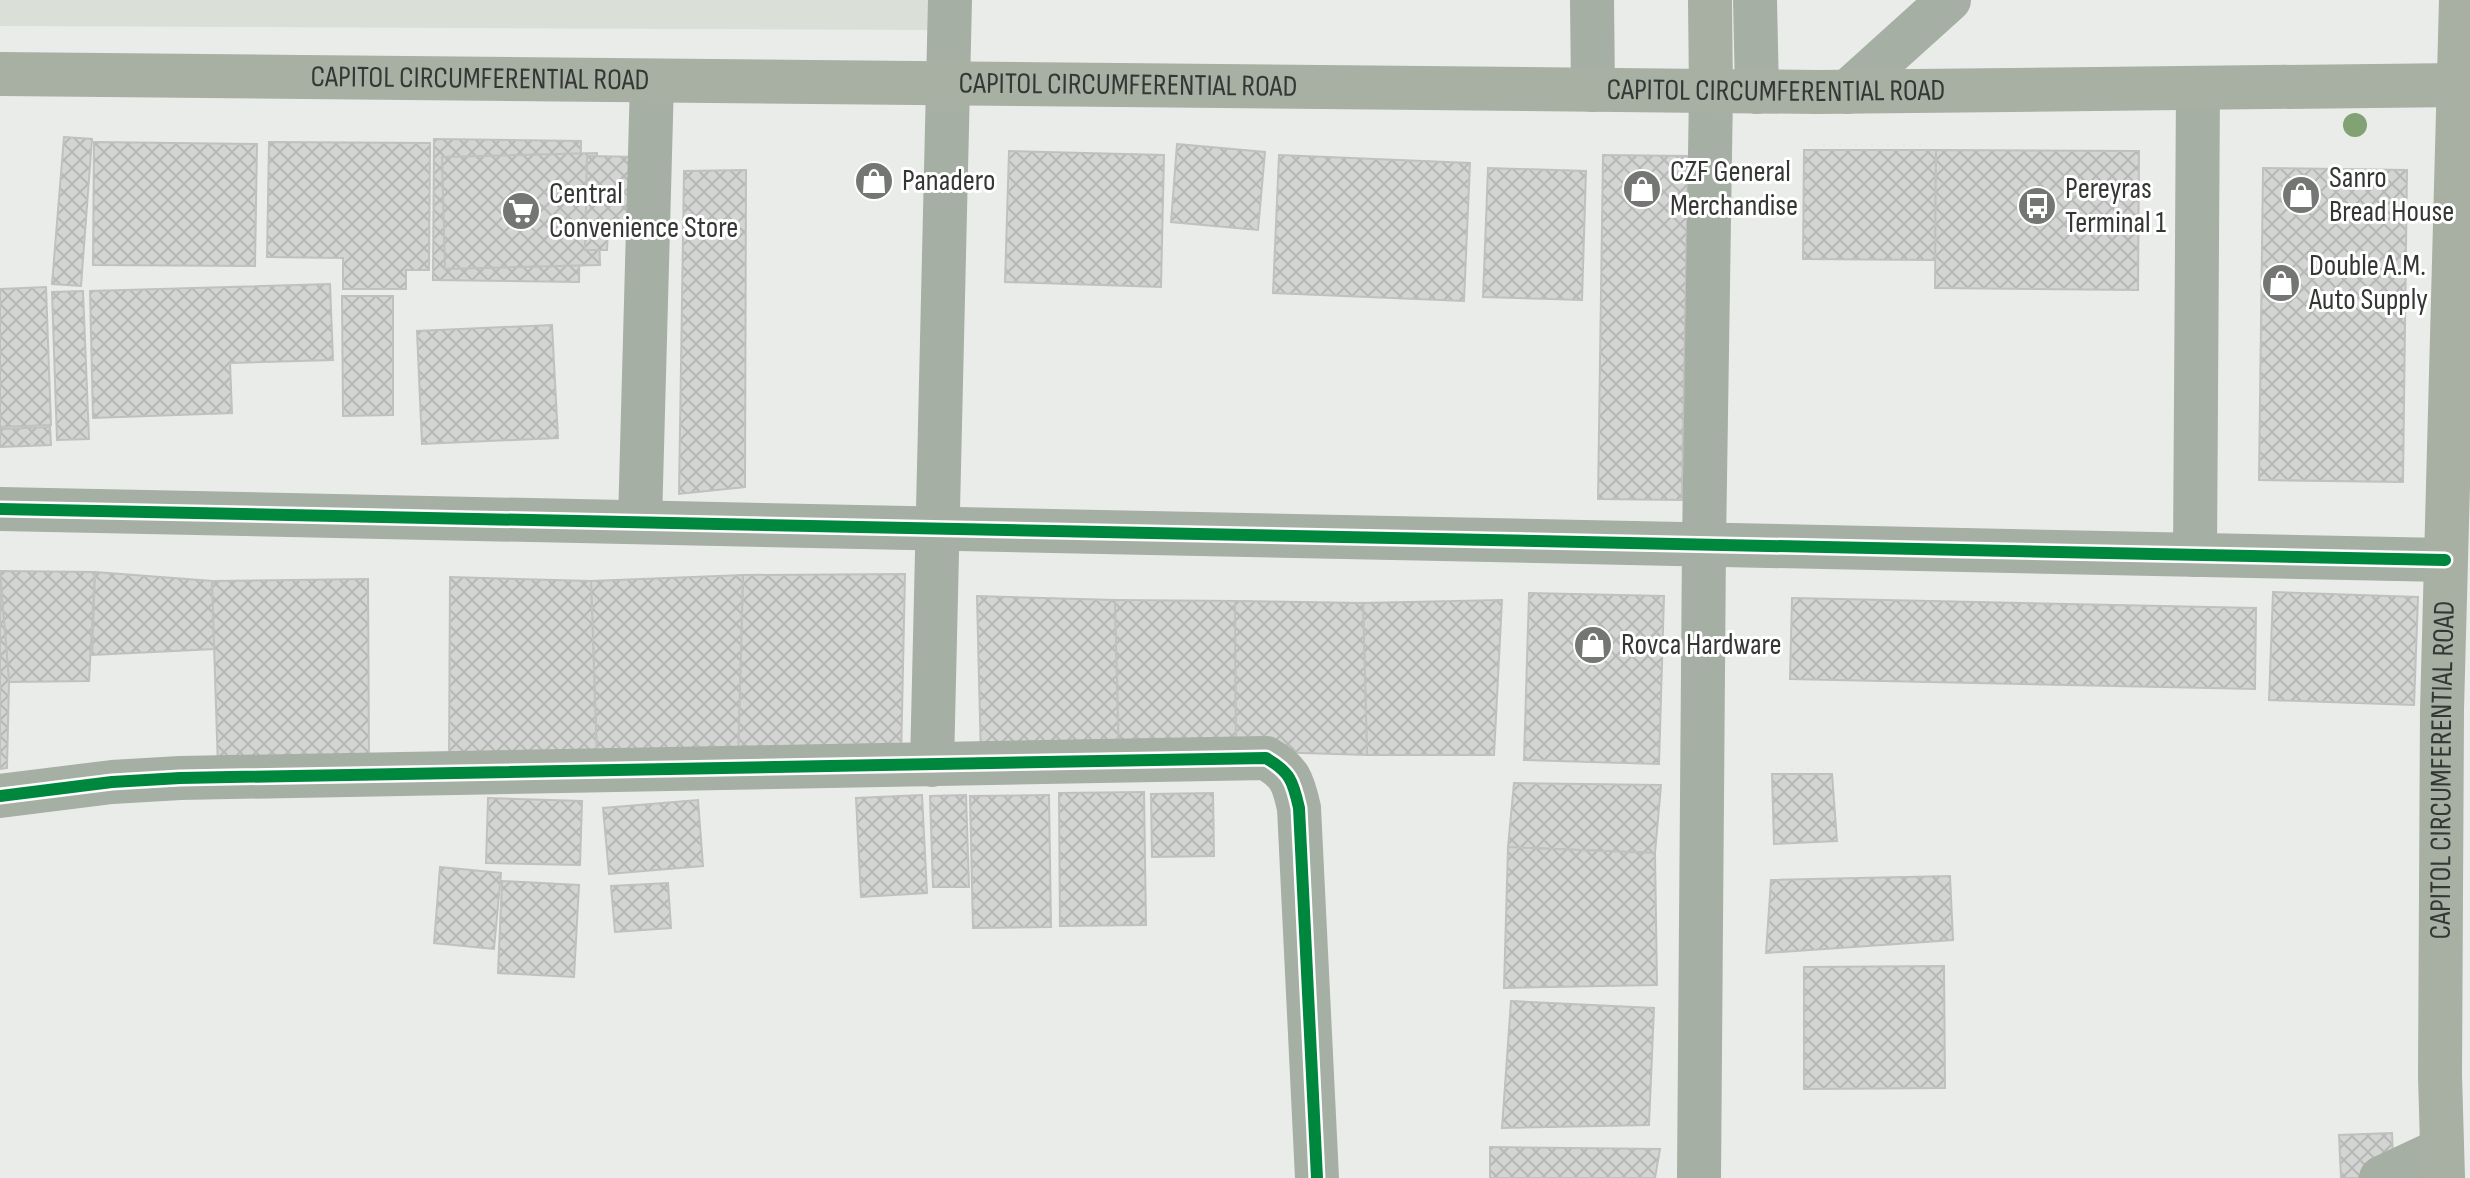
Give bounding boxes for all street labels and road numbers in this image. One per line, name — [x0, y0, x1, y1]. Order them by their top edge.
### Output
street label: CAPITOL CIRCUMFERENTIAL ROAD — [310, 59, 650, 98]
street label: CAPITOL CIRCUMFERENTIAL ROAD — [958, 65, 1297, 105]
street label: CAPITOL CIRCUMFERENTIAL ROAD — [1606, 72, 1945, 110]
street label: CAPITOL CIRCUMFERENTIAL ROAD — [2423, 600, 2463, 940]

